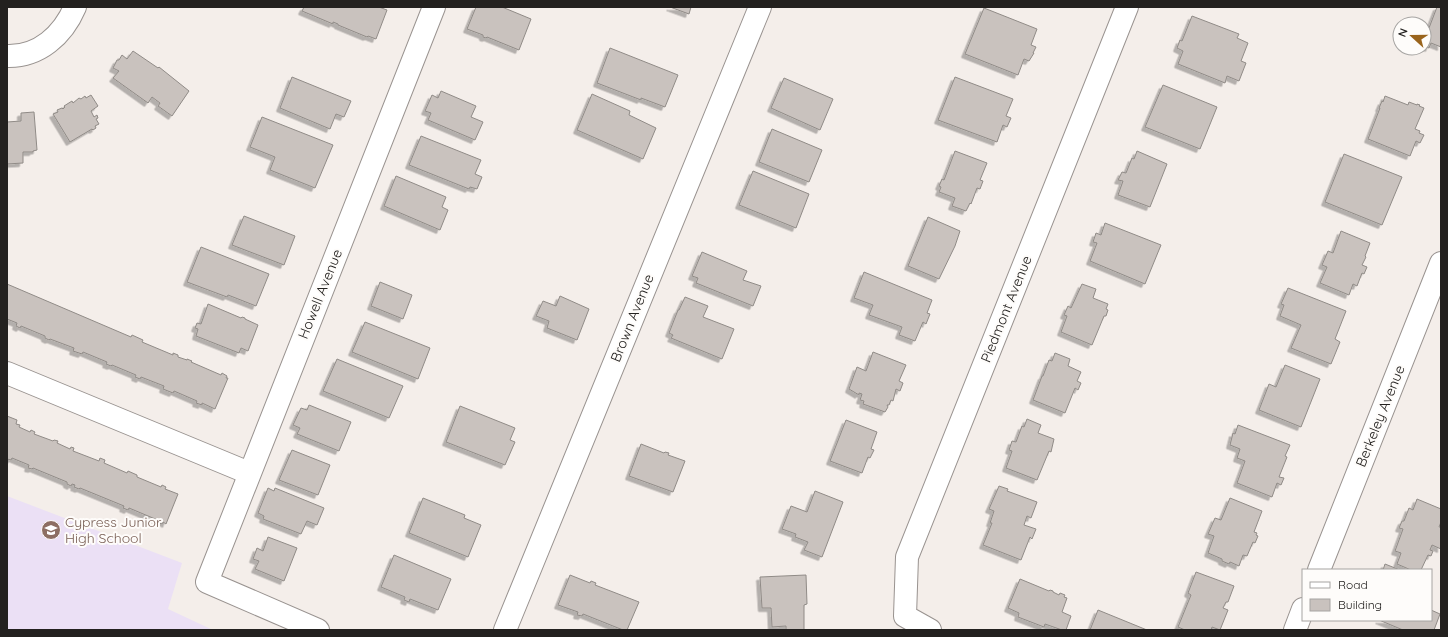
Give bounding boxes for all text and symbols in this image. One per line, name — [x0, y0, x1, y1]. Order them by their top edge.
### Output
north arrow — [1392, 16, 1432, 56]
text: N — [1395, 26, 1411, 39]
street label: Howell Avenue — [294, 246, 346, 341]
street label: Piedmont Avenue — [976, 253, 1036, 365]
street label: Brown Avenue — [606, 271, 658, 364]
street label: Berkeley Avenue — [1351, 362, 1409, 469]
place label: Cypress Junior High School — [65, 513, 162, 547]
school or university icon: Cypress Junior High School — [40, 519, 62, 541]
legend — [1302, 569, 1432, 621]
text: Road — [1338, 577, 1368, 592]
text: Building — [1338, 597, 1382, 612]

